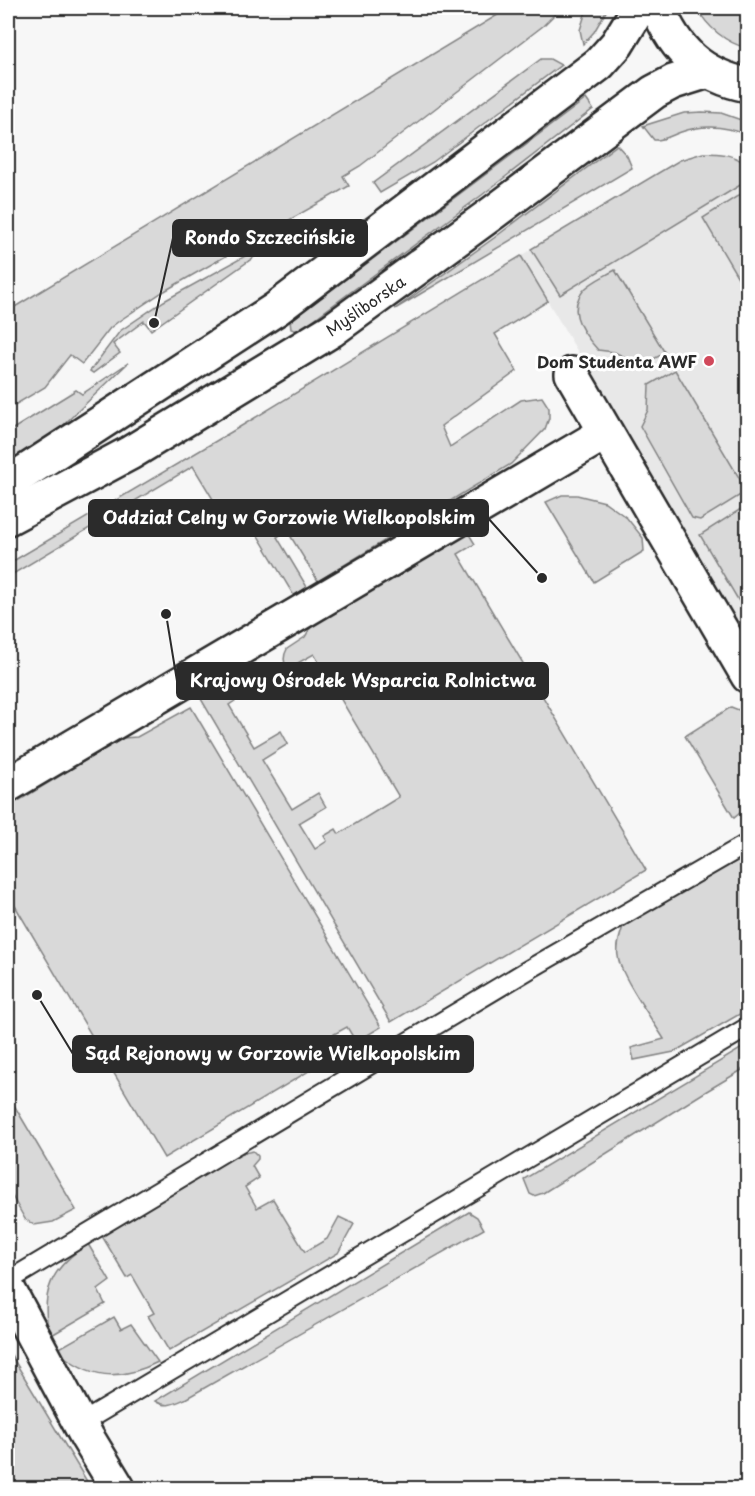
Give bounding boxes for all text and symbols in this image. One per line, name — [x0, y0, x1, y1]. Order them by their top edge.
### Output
callout: Rondo Szczecińskie — [173, 220, 367, 256]
text: Rondo Szczecińskie — [185, 223, 356, 250]
street label: Myśliborska — [320, 269, 410, 341]
place label: Dom Studenta AWF — [537, 349, 697, 373]
marker: Dom Studenta AWF — [702, 354, 716, 368]
callout: Oddział Celny w Gorzowie Wielkopolskim — [89, 500, 488, 536]
text: Oddział Celny w Gorzowie Wielkopolskim — [103, 503, 475, 530]
callout: Krajowy Ośrodek Wsparcia Rolnictwa — [177, 663, 548, 699]
text: Krajowy Ośrodek Wsparcia Rolnictwa — [190, 666, 536, 693]
callout: Sąd Rejonowy w Gorzowie Wielkopolskim — [73, 1036, 473, 1072]
text: Sąd Rejonowy w Gorzowie Wielkopolskim — [85, 1039, 461, 1066]

